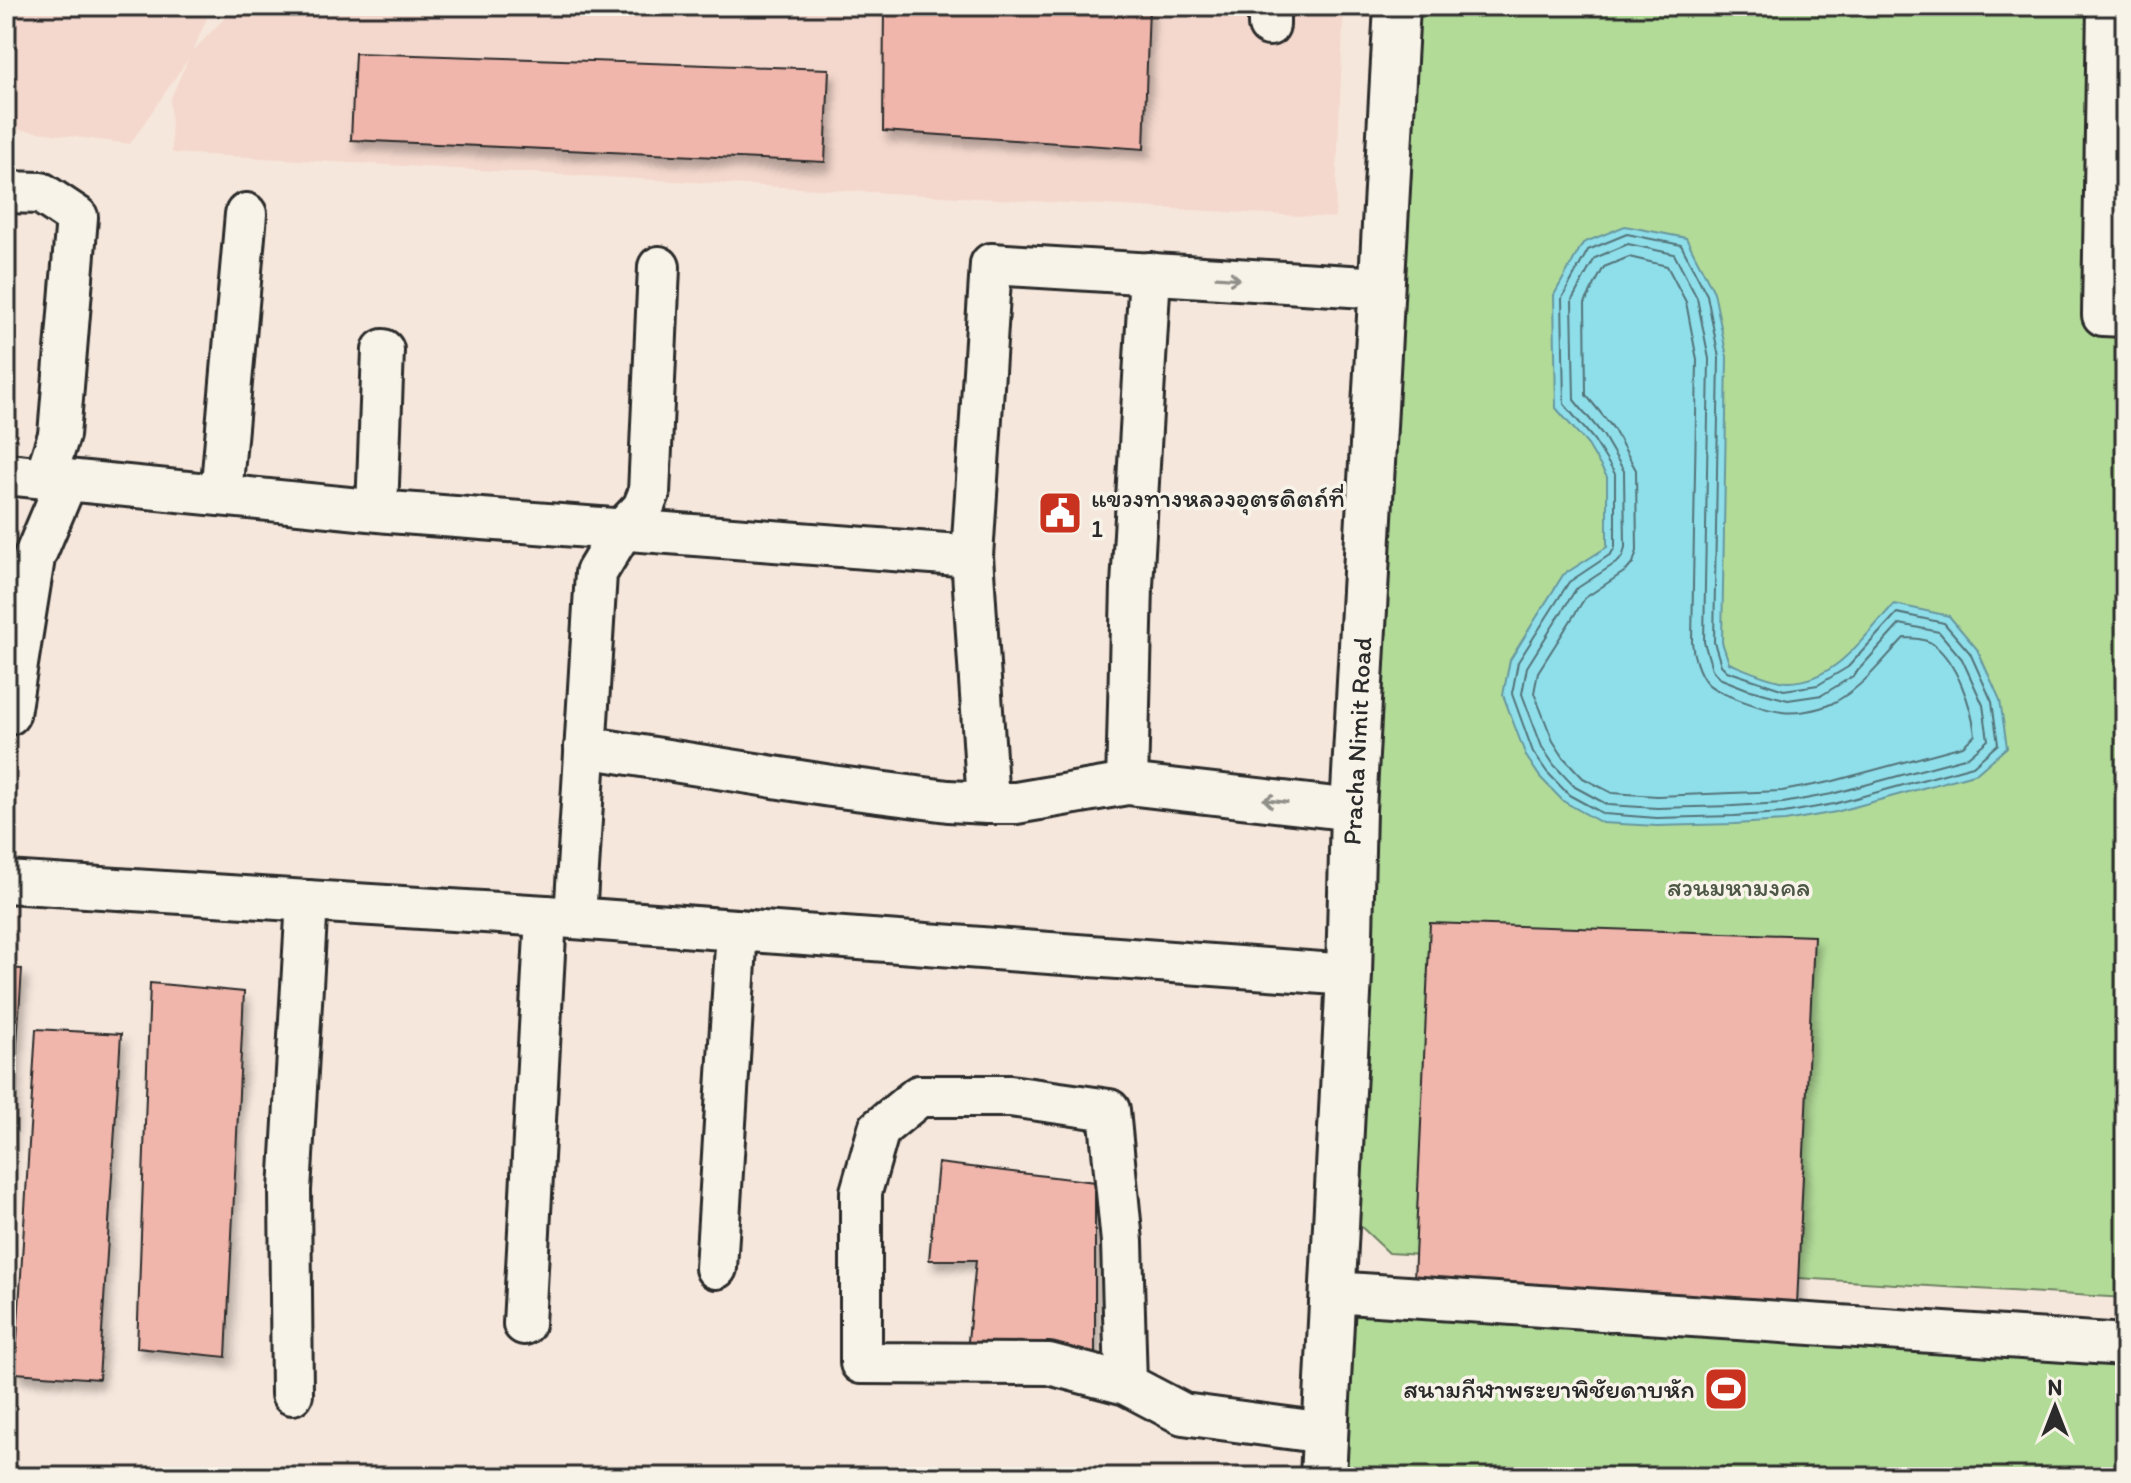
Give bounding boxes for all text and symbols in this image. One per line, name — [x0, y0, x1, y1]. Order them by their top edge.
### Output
one-way arrow — [1214, 271, 1241, 286]
place label: แขวงทางหลวงอุตรดิตถ์ที่ 1 — [1091, 482, 1345, 544]
public building icon: แขวงทางหลวงอุตรดิตถ์ที่ 1 — [1036, 489, 1084, 537]
street label: Pracha Nimit Road — [1336, 636, 1378, 846]
one-way arrow — [1263, 793, 1288, 808]
park label: สวนมหามงคล — [1667, 871, 1811, 903]
sports icon: สนามกีฬาพระยาพิชัยดาบหัก — [1702, 1365, 1750, 1413]
north arrow — [2015, 1367, 2095, 1447]
place label: สนามกีฬาพระยาพิชัยดาบหัก — [1403, 1373, 1695, 1405]
text: N — [2048, 1374, 2062, 1401]

